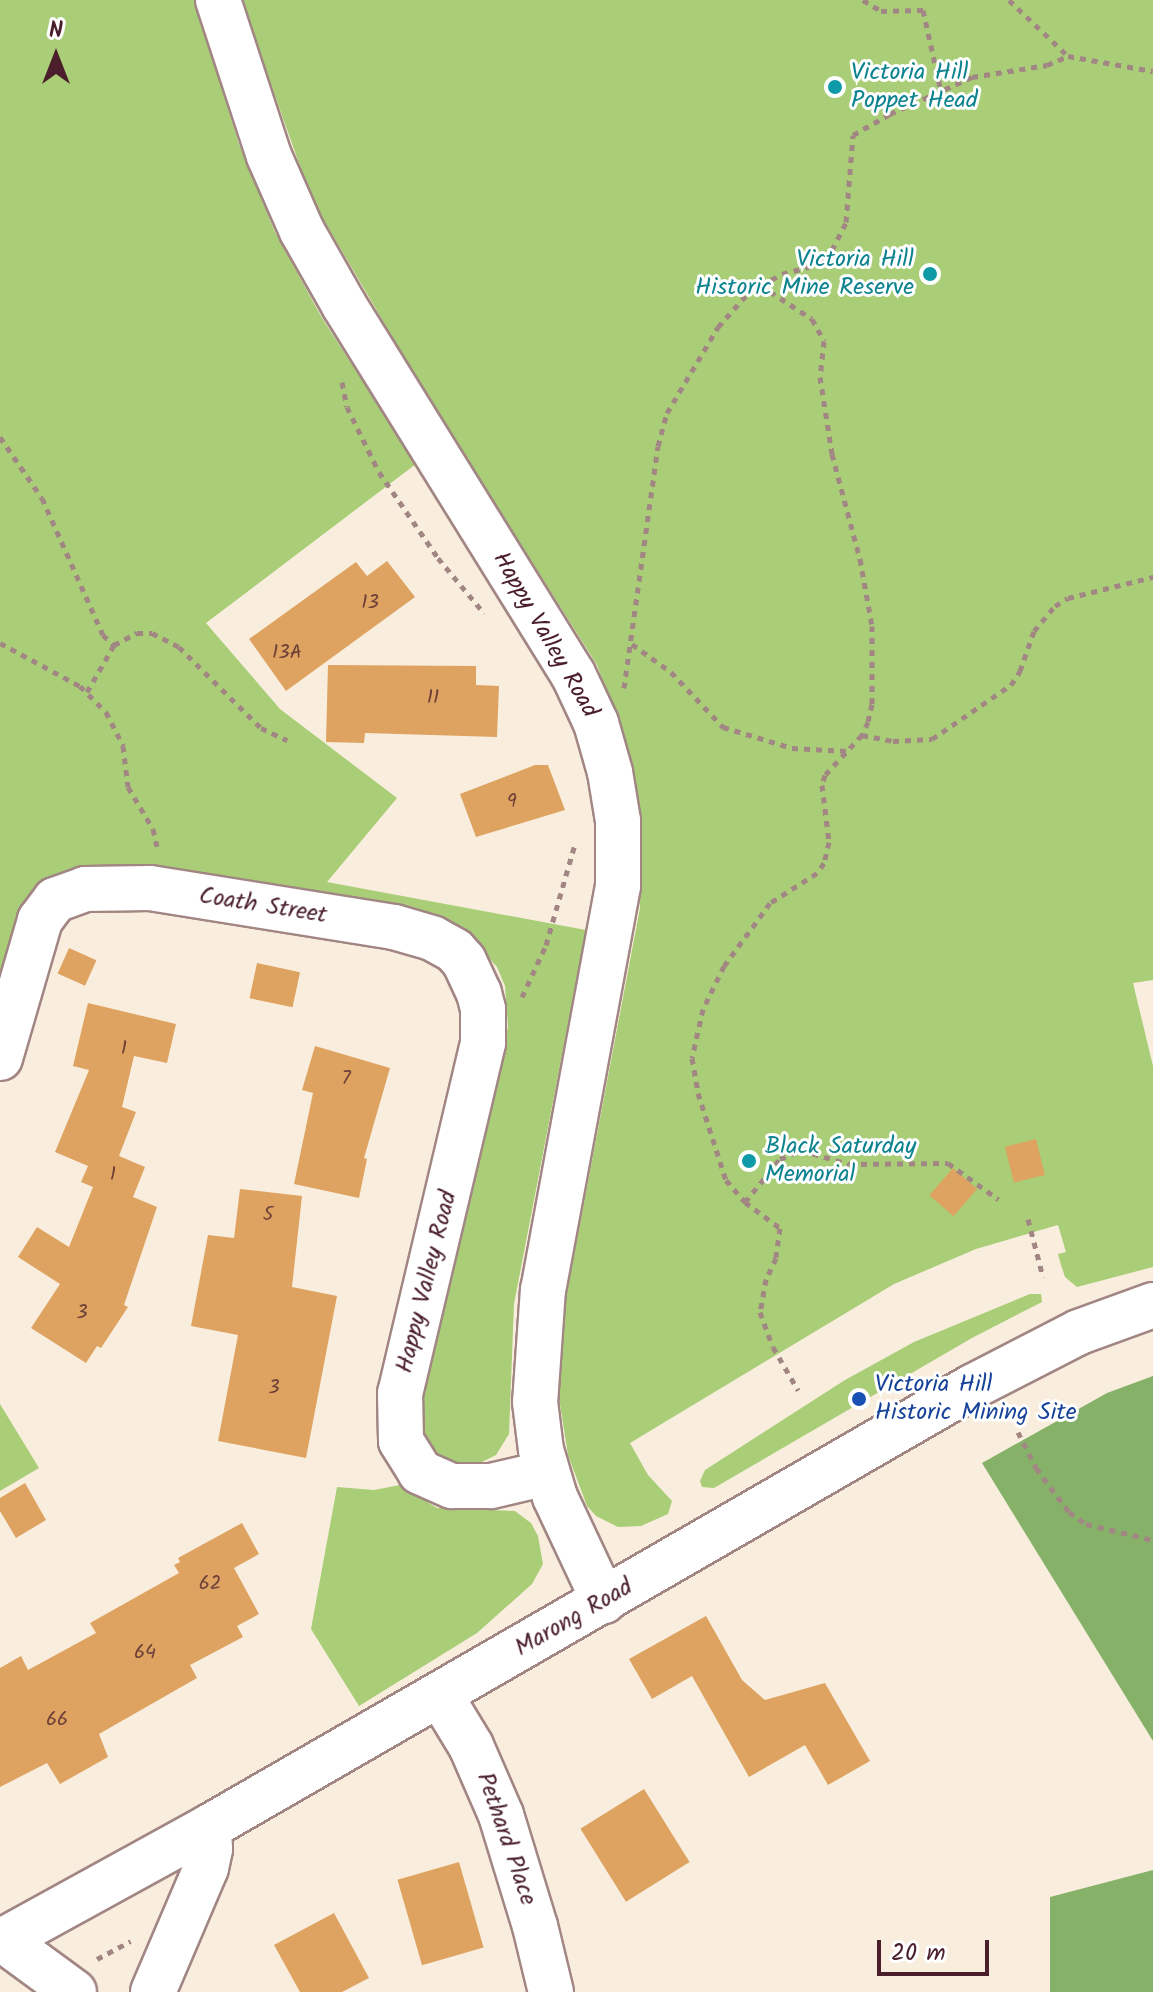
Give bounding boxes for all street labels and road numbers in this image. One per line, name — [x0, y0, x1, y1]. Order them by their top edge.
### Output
street label: Happy Valley Road — [486, 547, 604, 723]
street label: Coath Street — [197, 882, 329, 930]
street label: Happy Valley Road — [390, 1188, 464, 1376]
street label: Marong Road — [510, 1573, 638, 1663]
street label: Pethard Place — [470, 1769, 542, 1909]

